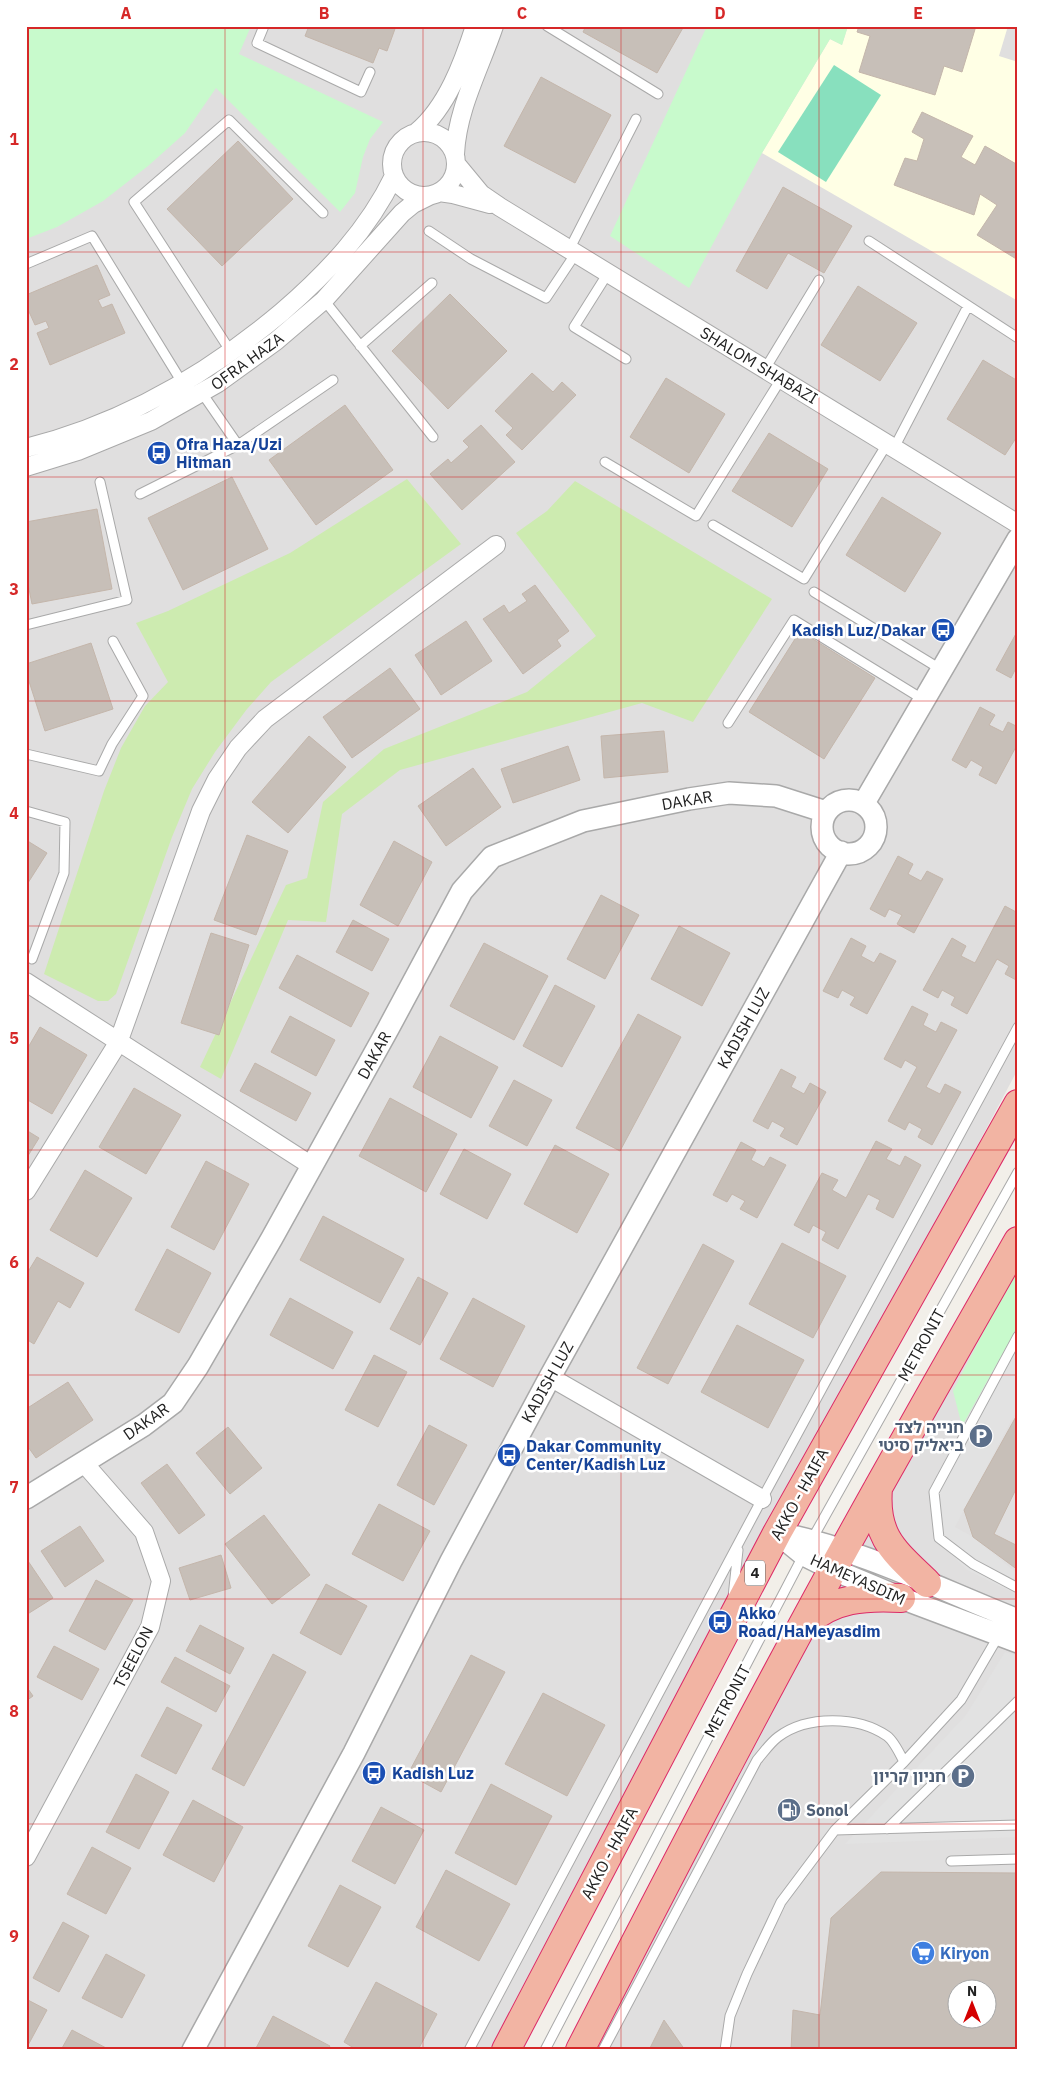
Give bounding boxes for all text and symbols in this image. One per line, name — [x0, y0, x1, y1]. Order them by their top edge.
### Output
text: A — [121, 3, 132, 23]
text: B — [319, 3, 330, 23]
text: C — [517, 3, 527, 23]
text: D — [714, 3, 726, 23]
text: E — [913, 3, 923, 23]
text: 1 — [9, 129, 19, 149]
street label: SHALOM SHABAZI — [697, 322, 821, 408]
street label: OFRA HAZA — [206, 328, 288, 394]
text: 2 — [9, 354, 19, 374]
place label: Ofra Haza/Uzi Hitman — [176, 434, 282, 472]
bus stop icon: Ofra Haza/Uzi Hitman — [146, 440, 172, 466]
text: 3 — [9, 579, 19, 599]
bus stop icon: Kadish Luz/Dakar — [930, 617, 956, 643]
place label: Kadish Luz/Dakar — [792, 620, 927, 640]
street label: DAKAR — [660, 786, 714, 814]
text: 4 — [9, 803, 19, 823]
street label: KADISH LUZ — [713, 984, 773, 1072]
text: 5 — [9, 1028, 19, 1048]
street label: DAKAR — [353, 1028, 395, 1082]
text: 6 — [9, 1252, 19, 1272]
street label: METRONIT — [893, 1305, 949, 1385]
street label: KADISH LUZ — [517, 1338, 577, 1426]
street label: DAKAR — [119, 1398, 173, 1444]
place label: חנייה לצד ביאליק סיטי — [878, 1417, 964, 1455]
parking icon: חנייה לצד ביאליק סיטי — [968, 1423, 994, 1449]
place label: Dakar Community Center/Kadish Luz — [526, 1436, 665, 1474]
bus stop icon: Dakar Community Center/Kadish Luz — [496, 1442, 522, 1468]
street label: AKKO - HAIFA — [766, 1445, 832, 1543]
text: 7 — [9, 1477, 19, 1497]
street label: HAMEYASDIM — [807, 1549, 909, 1609]
road number: 4 — [745, 1560, 765, 1586]
place label: Akko Road/HaMeyasdim — [738, 1603, 881, 1641]
bus stop icon: Akko Road/HaMeyasdim — [707, 1609, 733, 1635]
street label: TSEELON — [109, 1623, 157, 1691]
street label: METRONIT — [699, 1661, 755, 1741]
text: 8 — [9, 1701, 19, 1721]
bus stop icon: Kadish Luz — [361, 1760, 387, 1786]
place label: Kadish Luz — [392, 1763, 474, 1783]
parking icon: חניון קריון — [950, 1763, 976, 1789]
place label: חניון קריון — [873, 1766, 946, 1786]
fuel station icon: Sonol — [776, 1797, 802, 1823]
place label: Sonol — [806, 1800, 849, 1820]
street label: AKKO - HAIFA — [576, 1803, 642, 1903]
text: 9 — [9, 1926, 19, 1946]
supermarket icon: Kiryon — [910, 1940, 936, 1966]
place label: Kiryon — [940, 1943, 989, 1963]
north arrow — [946, 1978, 996, 2028]
text: N — [967, 1982, 977, 2000]

